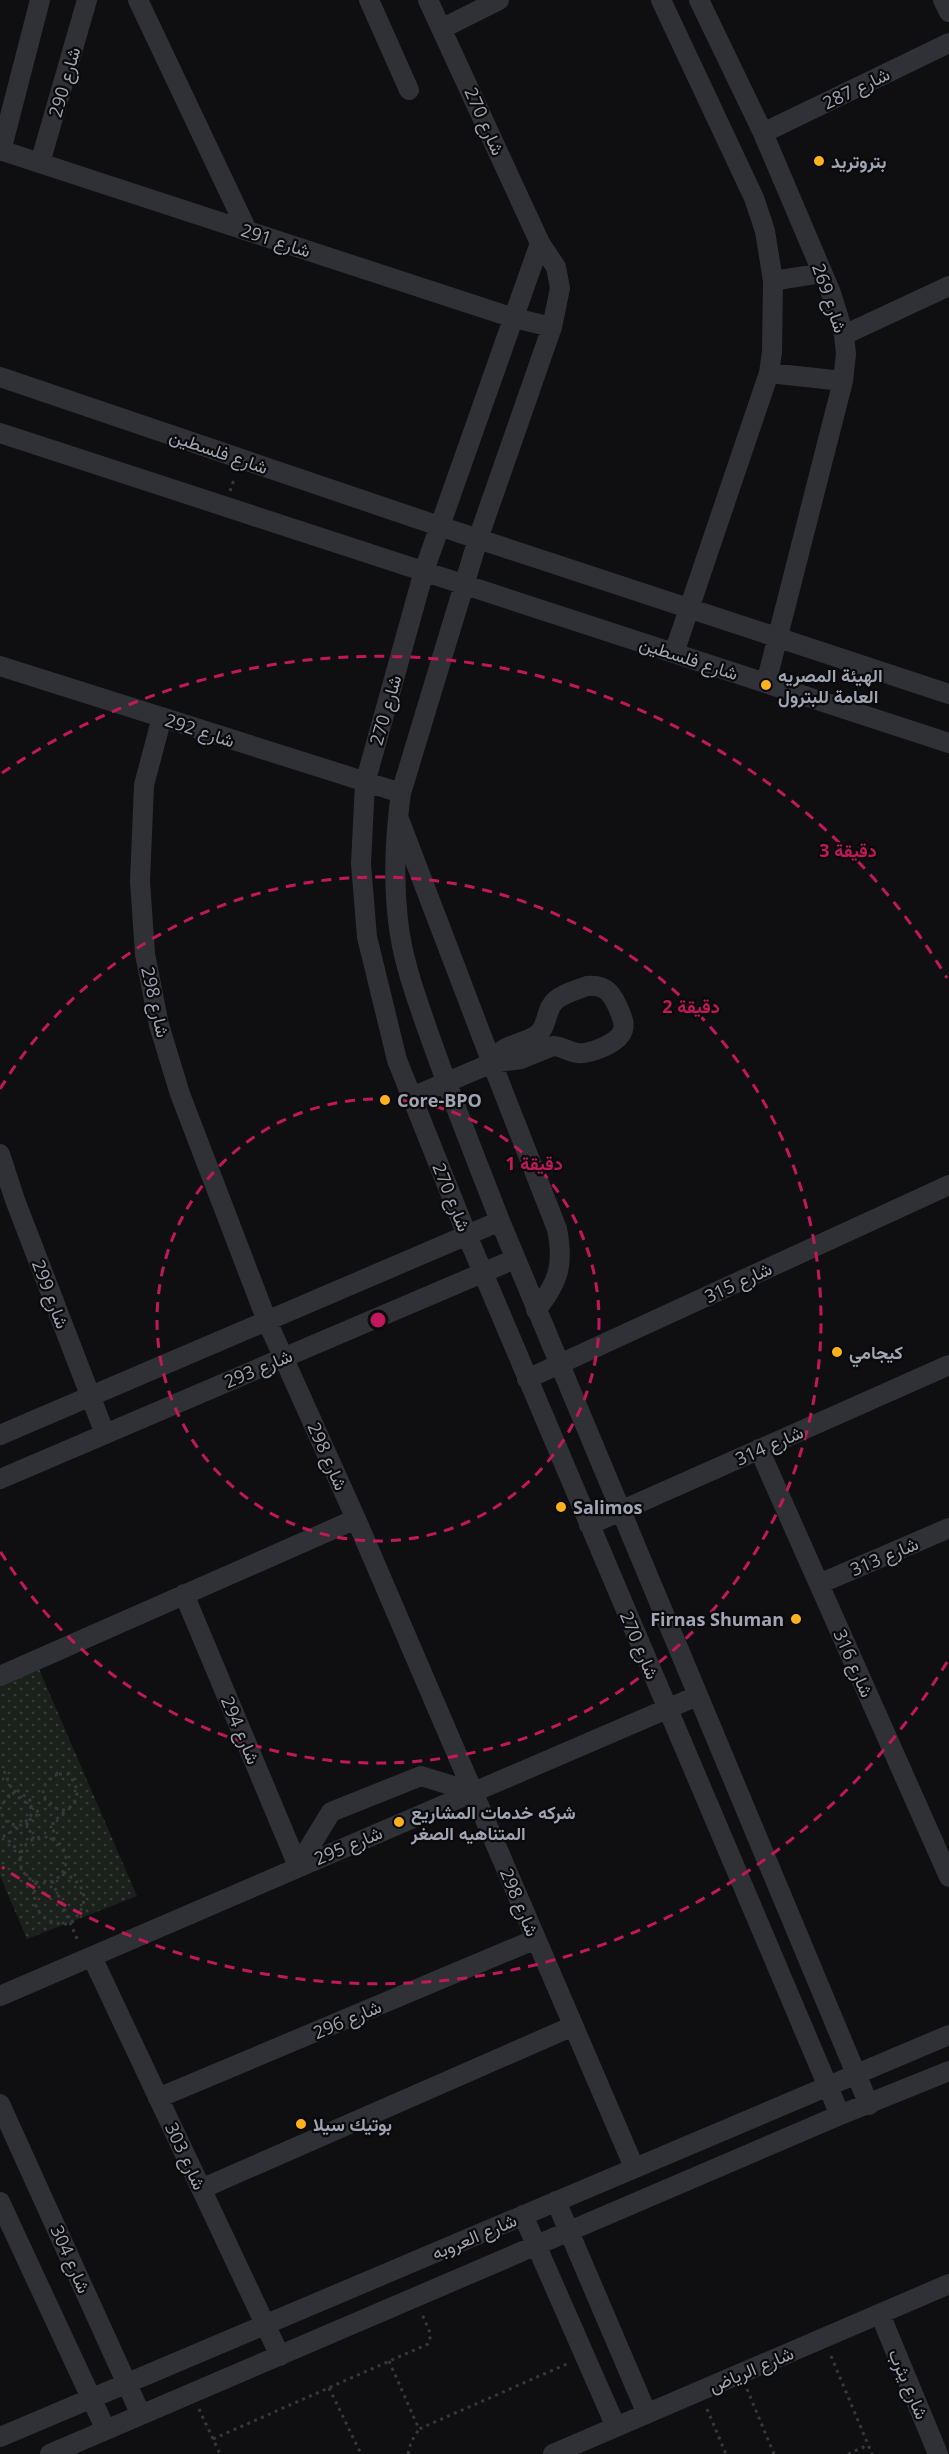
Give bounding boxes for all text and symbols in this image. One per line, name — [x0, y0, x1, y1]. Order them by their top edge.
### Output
street label: شارع 290 — [43, 44, 86, 120]
street label: شارع 287 — [818, 61, 894, 115]
street label: شارع 270 — [459, 83, 511, 159]
place label: بتروتريد — [831, 149, 887, 173]
marker: بتروتريد — [812, 154, 826, 168]
street label: شارع 291 — [238, 217, 314, 263]
street label: شارع 269 — [806, 260, 853, 336]
street label: شارع فلسطين — [166, 423, 271, 480]
street label: شارع فلسطين — [636, 631, 741, 686]
place label: الهيئة المصريه العامة للبترول — [778, 663, 883, 708]
street label: شارع 270 — [364, 672, 407, 748]
marker: الهيئة المصريه العامة للبترول — [759, 678, 773, 692]
street label: شارع 292 — [162, 707, 238, 753]
text: 3 دقيقة — [819, 838, 877, 862]
street label: شارع 298 — [135, 964, 176, 1040]
text: 2 دقيقة — [662, 994, 720, 1018]
place label: Core-BPO — [397, 1088, 482, 1112]
marker: Core-BPO — [378, 1093, 392, 1107]
text: 1 دقيقة — [505, 1151, 563, 1175]
street label: شارع 270 — [427, 1159, 477, 1235]
street label: شارع 299 — [26, 1256, 75, 1332]
street label: شارع 315 — [700, 1256, 776, 1309]
centre of rings — [368, 1310, 388, 1330]
place label: كيجامي — [849, 1340, 903, 1368]
street label: شارع 293 — [220, 1343, 296, 1394]
marker: كيجامي — [830, 1345, 844, 1359]
street label: شارع 298 — [302, 1418, 354, 1494]
street label: شارع 314 — [731, 1419, 807, 1471]
place label: Salimos — [573, 1495, 643, 1519]
marker: Salimos — [554, 1500, 568, 1514]
street label: شارع 313 — [846, 1531, 922, 1582]
street label: شارع 270 — [614, 1607, 665, 1683]
place label: Firnas Shuman — [650, 1607, 784, 1631]
marker: Firnas Shuman — [789, 1612, 803, 1626]
street label: شارع 316 — [828, 1625, 880, 1701]
street label: شارع 294 — [215, 1692, 266, 1768]
place label: شركه خدمات المشاريع المتناهيه الصغر — [410, 1800, 576, 1845]
marker: شركه خدمات المشاريع المتناهيه الصغر — [392, 1815, 406, 1829]
street label: شارع 295 — [310, 1820, 386, 1871]
street label: شارع 298 — [494, 1864, 545, 1940]
street label: شارع 296 — [309, 1994, 385, 2045]
place label: بوتيك سيلا — [313, 2112, 392, 2136]
marker: بوتيك سيلا — [294, 2117, 308, 2131]
street label: شارع 303 — [159, 2118, 212, 2194]
street label: شارع العروبه — [428, 2207, 520, 2266]
street label: شارع 304 — [45, 2221, 97, 2297]
street label: شارع الرياض — [705, 2340, 797, 2399]
street label: شارع يثرب — [883, 2345, 935, 2423]

